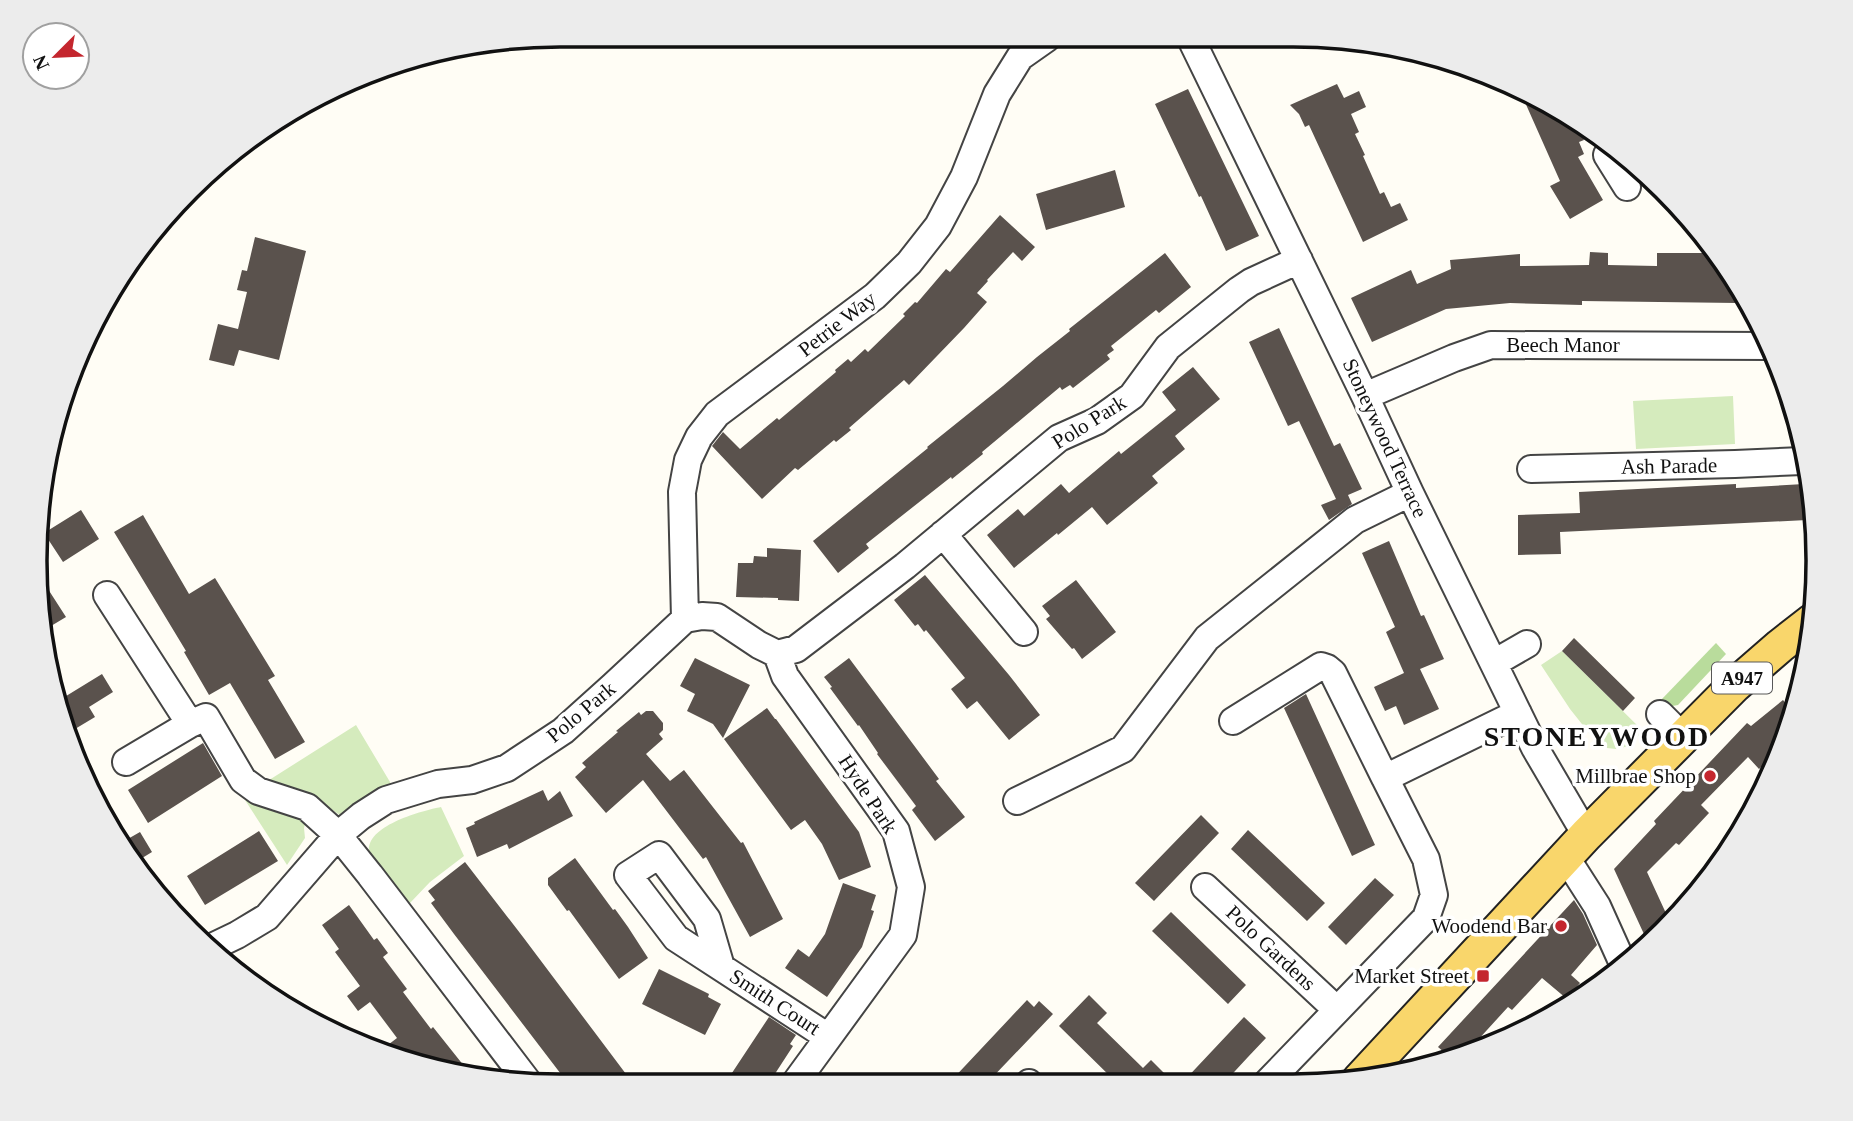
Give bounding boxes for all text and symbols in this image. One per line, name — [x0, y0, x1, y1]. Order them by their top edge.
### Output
north arrow — [21, 21, 91, 91]
text: N — [28, 52, 53, 73]
street label: Petrie Way — [793, 286, 881, 362]
street label: Beech Manor — [1506, 333, 1620, 357]
street label: Stoneywood Terrace — [1338, 355, 1432, 521]
street label: Polo Park — [1048, 390, 1131, 454]
street label: Ash Parade — [1621, 453, 1717, 479]
road number: A947 — [1712, 663, 1772, 694]
street label: Polo Park — [542, 676, 621, 748]
district label: STONEYWOOD — [1484, 721, 1710, 752]
street label: Hyde Park — [834, 750, 903, 838]
place label: Millbrae Shop — [1575, 764, 1696, 788]
marker: Millbrae Shop — [1702, 768, 1718, 784]
street label: Polo Gardens — [1221, 900, 1321, 996]
place label: Woodend Bar — [1431, 914, 1547, 938]
marker: Woodend Bar — [1553, 918, 1569, 934]
street label: Smith Court — [725, 964, 825, 1040]
place label: Market Street — [1354, 964, 1469, 988]
marker: Market Street — [1475, 968, 1491, 984]

